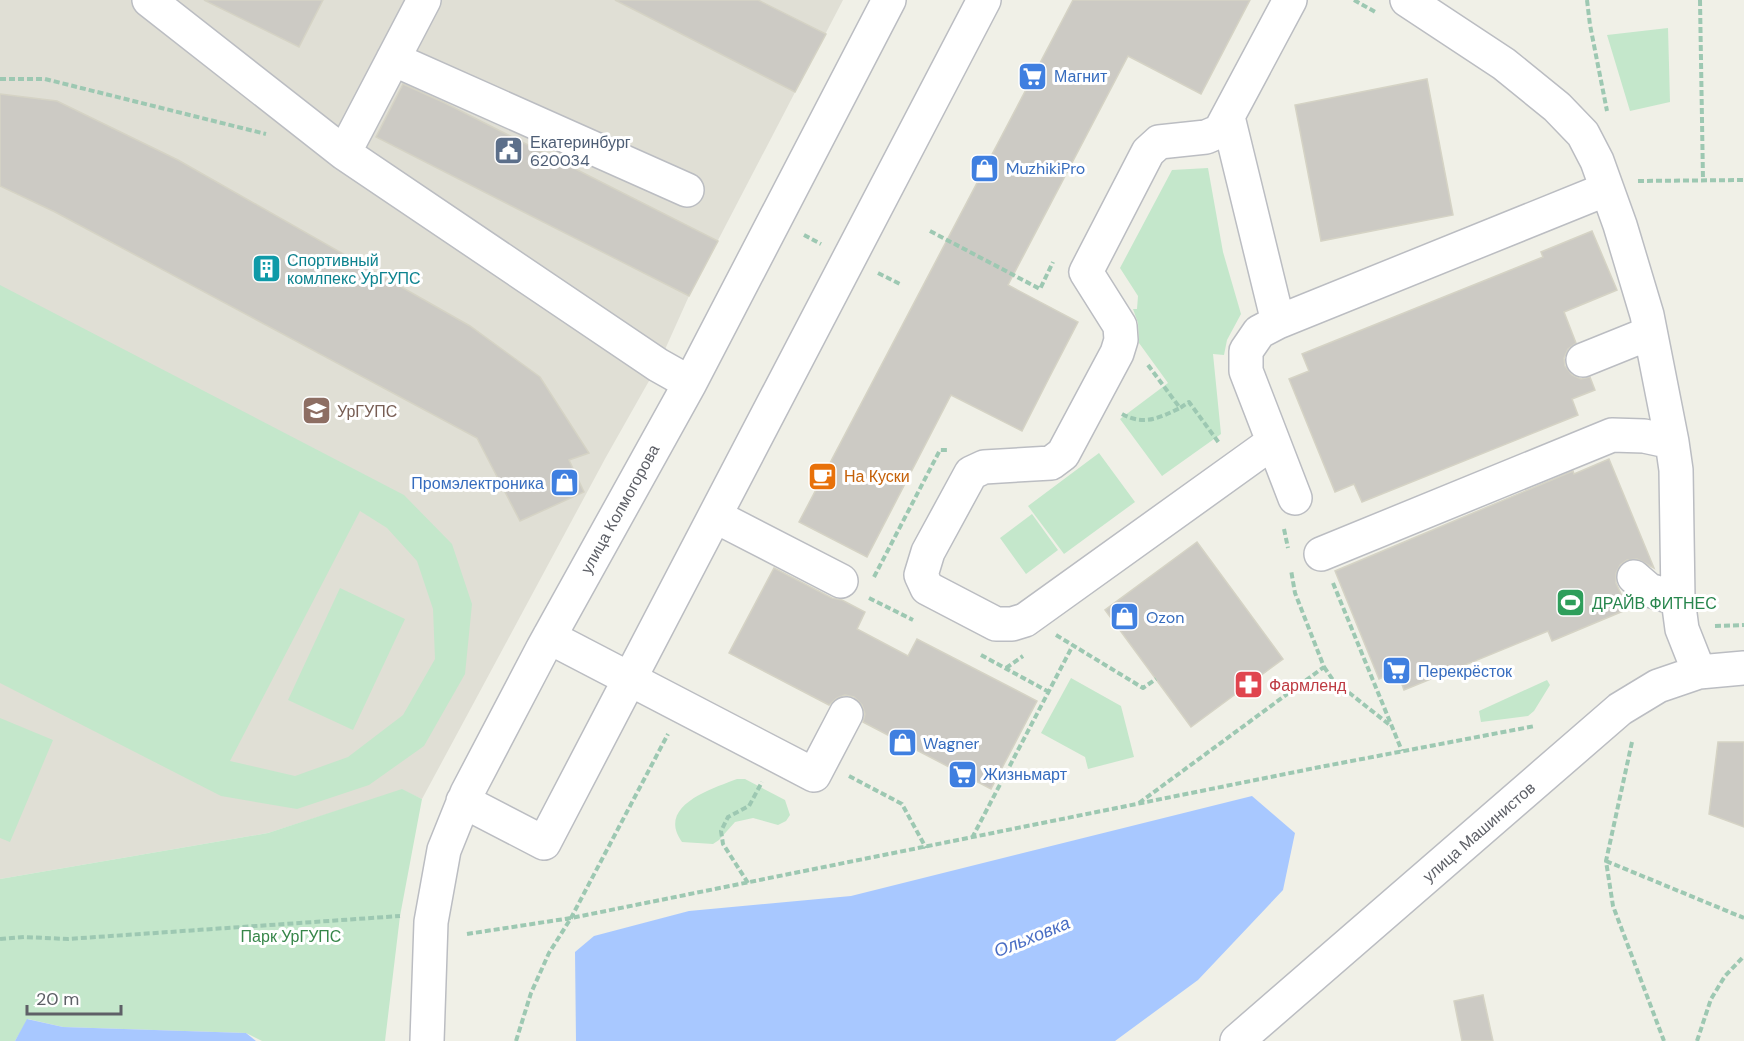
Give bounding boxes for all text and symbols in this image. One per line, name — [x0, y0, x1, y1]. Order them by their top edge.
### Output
supermarket icon: Магнит — [1017, 60, 1049, 92]
place label: Магнит — [1054, 66, 1108, 87]
place label: Екатеринбург 620034 — [530, 132, 631, 171]
public building icon: Екатеринбург 620034 — [493, 135, 525, 167]
shop icon: MuzhikiPro — [969, 152, 1001, 184]
place label: MuzhikiPro — [1006, 158, 1085, 179]
place label: Спортивный комлпекс УрГУПС — [287, 250, 421, 289]
building icon: Спортивный комлпекс УрГУПС — [250, 253, 282, 285]
school or university icon: УрГУПС — [300, 395, 332, 427]
place label: УрГУПС — [337, 401, 397, 422]
street label: улица Колмогорова — [576, 441, 664, 577]
cafe icon: На Куски — [807, 460, 839, 492]
place label: На Куски — [844, 466, 910, 487]
shop icon: Промэлектроника — [549, 467, 581, 499]
place label: Промэлектроника — [411, 473, 544, 494]
sports icon: ДРАЙВ ФИТНЕС — [1555, 587, 1587, 619]
place label: ДРАЙВ ФИТНЕС — [1592, 593, 1717, 614]
shop icon: Ozon — [1109, 601, 1141, 633]
place label: Ozon — [1146, 607, 1184, 628]
supermarket icon: Перекрёсток — [1381, 655, 1413, 687]
place label: Перекрёсток — [1418, 661, 1513, 682]
pharmacy icon: Фармленд — [1232, 669, 1264, 701]
place label: Фармленд — [1269, 675, 1347, 696]
shop icon: Wagner — [886, 727, 918, 759]
place label: Wagner — [923, 733, 980, 754]
supermarket icon: Жизньмарт — [946, 758, 978, 790]
place label: Жизньмарт — [983, 764, 1068, 785]
street label: улица Машинистов — [1418, 777, 1540, 887]
water label: Ольховка — [990, 911, 1074, 963]
park label: Парк УрГУПС — [241, 926, 341, 947]
scale bar — [27, 978, 122, 1016]
text: 20 m — [36, 987, 79, 1011]

